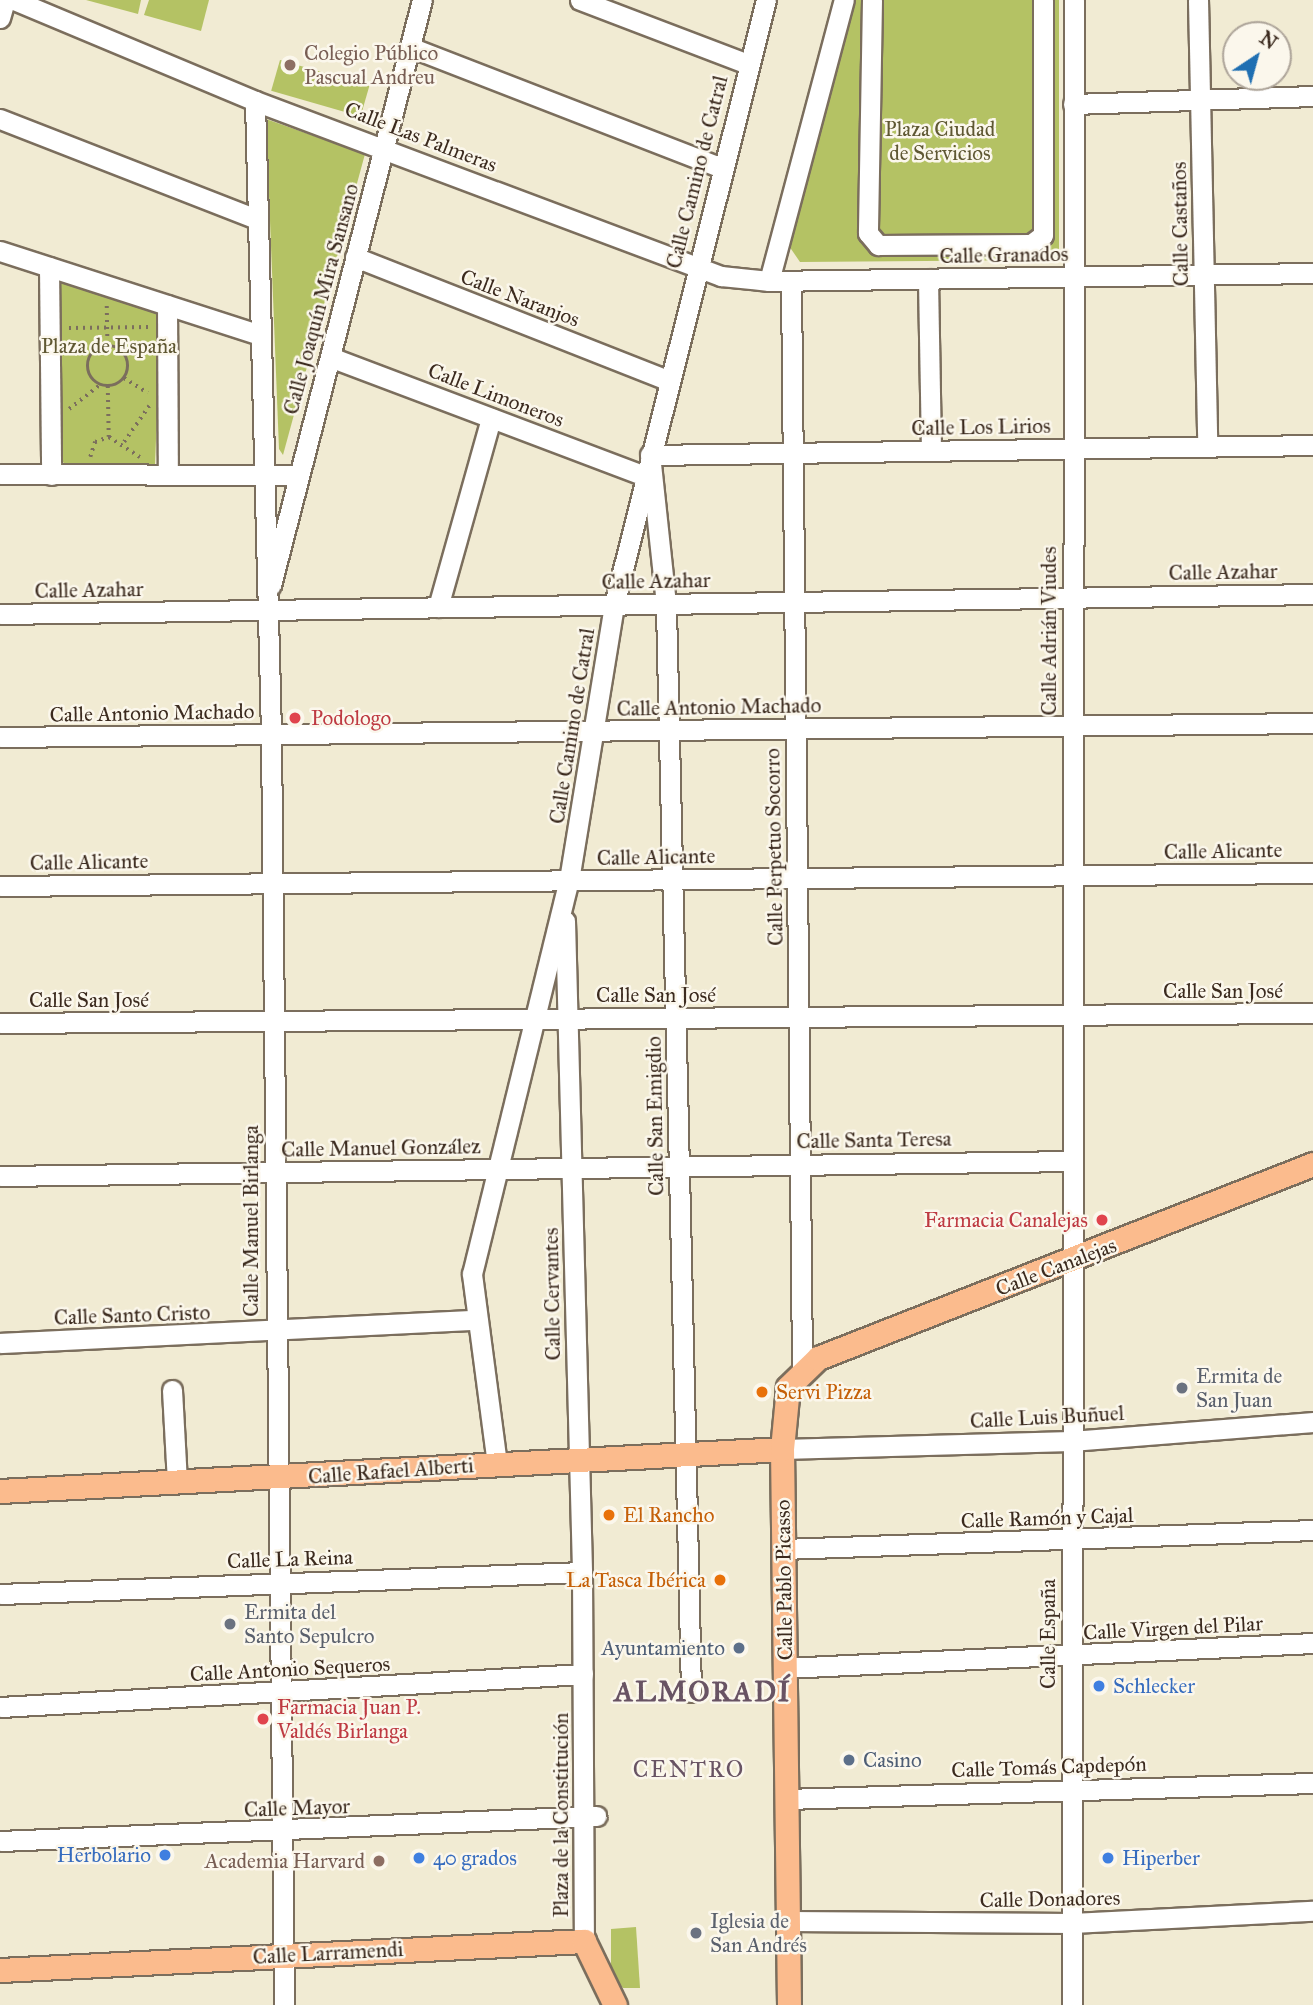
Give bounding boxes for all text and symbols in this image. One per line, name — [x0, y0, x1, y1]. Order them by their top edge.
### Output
north arrow — [1222, 21, 1292, 91]
text: N — [1255, 26, 1282, 54]
place label: Colegio Público Pascual Andreu — [304, 40, 438, 90]
marker: Colegio Público Pascual Andreu — [282, 57, 298, 73]
street label: Calle Camino de Catral — [661, 73, 733, 271]
street label: Calle Las Palmeras — [341, 96, 501, 178]
park label: Plaza Ciudad de Servicios — [885, 116, 995, 166]
street label: Calle Castaños — [1166, 161, 1194, 287]
street label: Calle Joaquín Mira Sansano — [278, 181, 364, 417]
street label: Calle Granados — [939, 241, 1069, 269]
street label: Calle Naranjos — [457, 264, 583, 332]
park label: Plaza de España — [41, 333, 177, 359]
street label: Calle Limoneros — [424, 358, 568, 432]
street label: Calle Los Lirios — [911, 413, 1051, 441]
street label: Calle Adrián Viudes — [1036, 546, 1062, 716]
street label: Calle Azahar — [1168, 558, 1278, 586]
street label: Calle Azahar — [601, 567, 711, 595]
street label: Calle Azahar — [34, 576, 144, 604]
street label: Calle Camino de Catral — [544, 626, 600, 826]
street label: Calle Antonio Machado — [616, 693, 822, 721]
street label: Calle Antonio Machado — [49, 699, 255, 727]
place label: Podologo — [311, 705, 391, 731]
marker: Podologo — [285, 708, 305, 728]
street label: Calle Perpetuo Socorro — [760, 748, 788, 946]
street label: Calle Alicante — [1164, 837, 1282, 865]
street label: Calle Alicante — [597, 843, 715, 871]
street label: Calle Alicante — [30, 848, 148, 876]
street label: Calle San José — [1163, 978, 1283, 1004]
street label: Calle San José — [596, 982, 716, 1008]
street label: Calle San José — [29, 987, 149, 1013]
street label: Calle San Emigdio — [641, 1036, 669, 1196]
street label: Calle Manuel Birlanga — [238, 1125, 264, 1317]
street label: Calle Santa Teresa — [796, 1126, 952, 1154]
street label: Calle Manuel González — [281, 1134, 481, 1162]
place label: Farmacia Canalejas — [924, 1207, 1088, 1233]
marker: Farmacia Canalejas — [1094, 1212, 1110, 1228]
street label: Calle Cervantes — [538, 1227, 566, 1361]
street label: Calle Canalejas — [992, 1232, 1120, 1302]
street label: Calle Santo Cristo — [53, 1300, 211, 1330]
place label: Ermita de San Juan — [1196, 1363, 1282, 1413]
place label: Servi Pizza — [776, 1379, 871, 1405]
marker: Ermita de San Juan — [1174, 1380, 1190, 1396]
marker: Servi Pizza — [754, 1384, 770, 1400]
street label: Calle Luis Buñuel — [969, 1400, 1125, 1434]
street label: Calle Rafael Alberti — [307, 1453, 475, 1489]
street label: Calle Pablo Picasso — [770, 1499, 798, 1661]
place label: El Rancho — [623, 1502, 714, 1528]
street label: Calle Ramón y Cajal — [960, 1502, 1134, 1534]
marker: El Rancho — [601, 1507, 617, 1523]
street label: Calle La Reina — [227, 1544, 353, 1574]
place label: La Tasca Ibérica — [566, 1567, 706, 1593]
marker: La Tasca Ibérica — [712, 1572, 728, 1588]
street label: Calle España — [1035, 1579, 1061, 1689]
place label: Ermita del Santo Sepulcro — [244, 1599, 374, 1649]
street label: Calle Virgen del Pilar — [1082, 1611, 1264, 1645]
marker: Ermita del Santo Sepulcro — [222, 1616, 238, 1632]
place label: Ayuntamiento — [602, 1635, 725, 1661]
marker: Ayuntamiento — [731, 1640, 747, 1656]
street label: Calle Antonio Sequeros — [189, 1651, 391, 1687]
place label: Schlecker — [1113, 1673, 1195, 1699]
district label: ALMORADÍ — [615, 1675, 791, 1709]
marker: Schlecker — [1091, 1678, 1107, 1694]
place label: Farmacia Juan P. Valdés Birlanga — [277, 1694, 421, 1744]
marker: Farmacia Juan P. Valdés Birlanga — [255, 1711, 271, 1727]
street label: Plaza de la Constitución — [548, 1713, 574, 1917]
place label: Casino — [863, 1747, 922, 1773]
street label: Calle Tomás Capdepón — [951, 1751, 1147, 1783]
marker: Casino — [841, 1752, 857, 1768]
district label: CENTRO — [633, 1755, 745, 1783]
street label: Calle Mayor — [243, 1794, 351, 1822]
place label: Herbolario — [57, 1842, 151, 1868]
place label: 40 grados — [433, 1845, 517, 1871]
place label: Hiperber — [1122, 1845, 1200, 1871]
marker: Herbolario — [157, 1847, 173, 1863]
place label: Academia Harvard — [205, 1848, 365, 1874]
marker: 40 grados — [411, 1850, 427, 1866]
marker: Hiperber — [1100, 1850, 1116, 1866]
marker: Academia Harvard — [371, 1853, 387, 1869]
street label: Calle Donadores — [979, 1885, 1121, 1913]
place label: Iglesia de San Andrés — [710, 1908, 807, 1958]
marker: Iglesia de San Andrés — [688, 1925, 704, 1941]
street label: Calle Larramendi — [252, 1936, 404, 1970]

